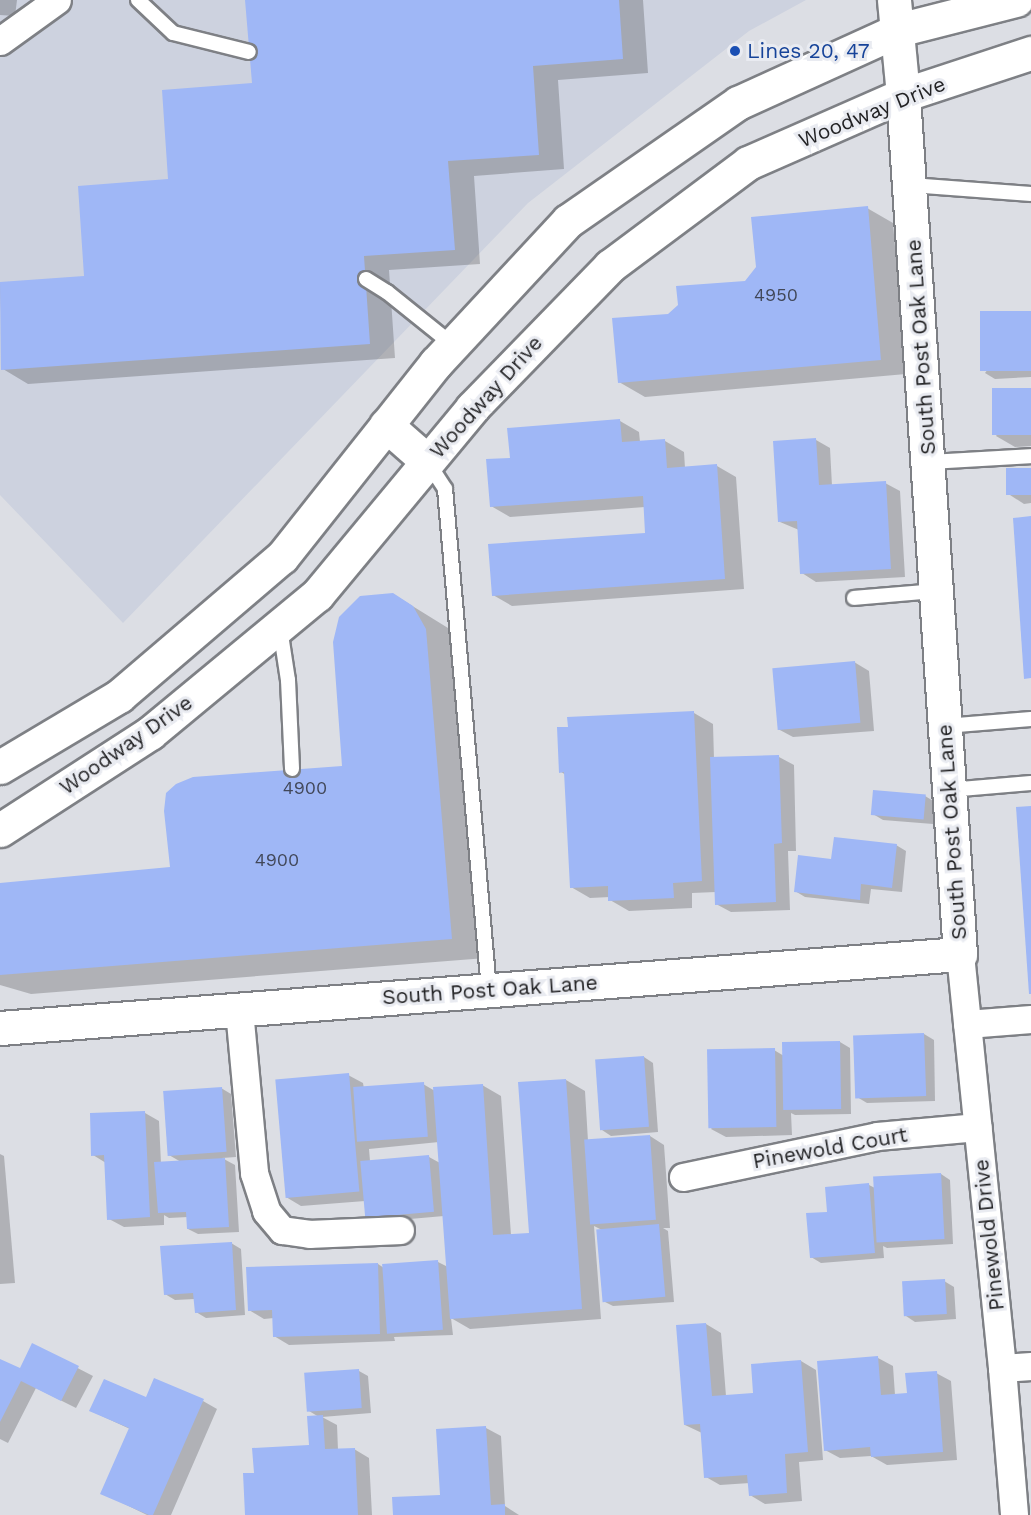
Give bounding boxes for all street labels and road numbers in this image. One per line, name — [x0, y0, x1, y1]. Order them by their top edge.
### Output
street label: Woodway Drive — [795, 71, 949, 153]
street label: South Post Oak Lane — [901, 238, 941, 456]
street label: Woodway Drive — [424, 330, 548, 464]
street label: Woodway Drive — [55, 690, 197, 800]
street label: South Post Oak Lane — [932, 723, 972, 941]
street label: South Post Oak Lane — [381, 970, 599, 1010]
street label: Pinewold Court — [751, 1122, 909, 1174]
street label: Pinewold Drive — [969, 1158, 1009, 1312]

